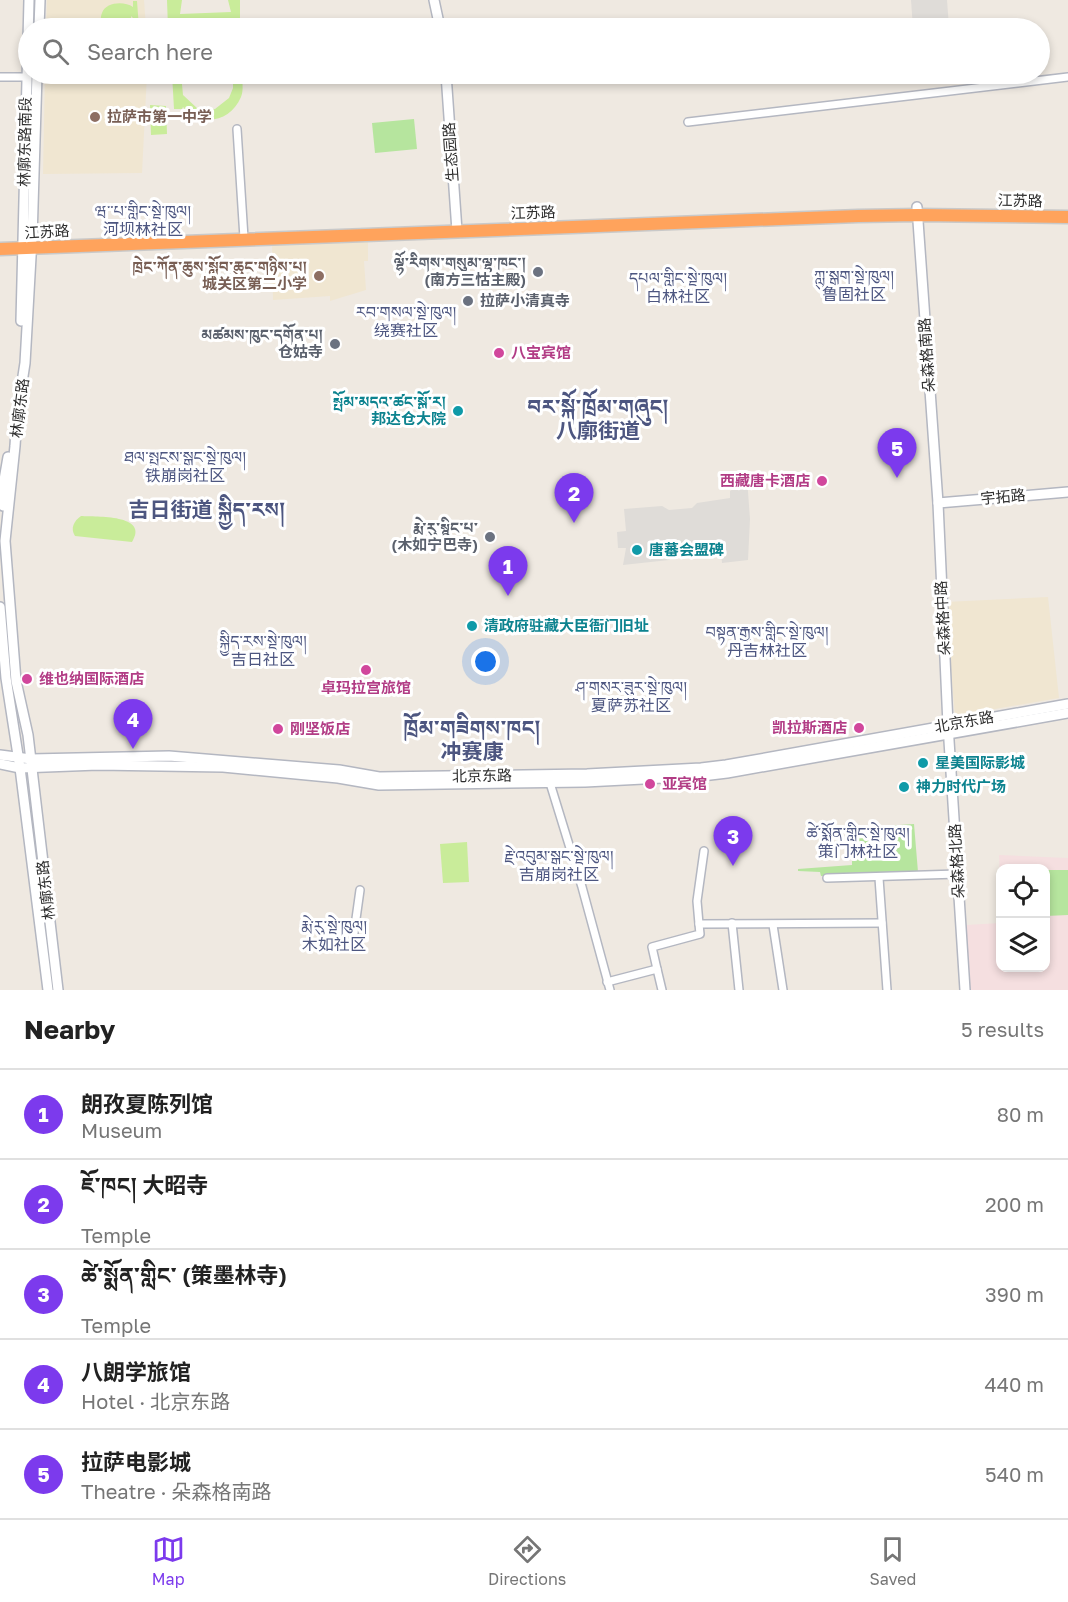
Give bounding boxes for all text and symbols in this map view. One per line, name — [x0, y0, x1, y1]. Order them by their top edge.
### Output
search box — [18, 18, 1050, 84]
icon: search — [39, 35, 72, 68]
text: Search here — [87, 38, 213, 65]
street label: 林廓东路南段 — [14, 97, 34, 187]
place label: 拉萨市第一中学 — [107, 107, 212, 125]
marker: 拉萨市第一中学 — [88, 110, 102, 124]
street label: 生态园路 — [439, 122, 461, 183]
street label: 江苏路 — [997, 191, 1043, 209]
district label: ཝ་་པ་གླིང་སྡེ་ཁུལ། 河坝林社区 — [95, 200, 191, 239]
street label: 江苏路 — [510, 202, 556, 222]
street label: 江苏路 — [24, 221, 70, 241]
place label: ལྷོ་རིགས་གསུམ་ལྷ་ཁང་། (南方三怙主殿) — [394, 250, 526, 288]
place label: ཁྲེང་ཀོན་ཆུས་སློབ་ཆུང་གཉིས་པ། 城关区第二小学 — [132, 255, 307, 292]
marker: ལྷོ་རིགས་གསུམ་ལྷ་ཁང་། (南方三怙主殿) — [531, 265, 545, 279]
district label: ཀླུ་སྒུག་སྡེ་ཁུལ། 鲁固社区 — [814, 265, 894, 304]
district label: དཔལ་གླིང་སྡེ་ཁུལ། 白林社区 — [629, 267, 727, 306]
marker: ཁྲེང་ཀོན་ཆུས་སློབ་ཆུང་གཉིས་པ། 城关区第二小学 — [312, 269, 326, 283]
place label: 拉萨小清真寺 — [480, 291, 570, 309]
marker: 拉萨小清真寺 — [461, 294, 475, 308]
district label: རབ་གསལ་སྡེ་ཁུལ། 绕赛社区 — [356, 301, 456, 340]
street label: 朵森格南路 — [914, 317, 938, 393]
place label: མཚམས་ཁུང་དགོན་པ། 仓姑寺 — [201, 323, 323, 360]
marker: མཚམས་ཁུང་དགོན་པ། 仓姑寺 — [328, 337, 342, 351]
place label: 八宝宾馆 — [511, 343, 571, 361]
marker: 八宝宾馆 — [492, 346, 506, 360]
street label: 林廓东路 — [6, 377, 32, 439]
district label: བར་སྐོ་ཁྲོམ་གཞུང། 八廓街道 — [527, 388, 669, 443]
place label: སྤོམ་མདའ་ཚང་སྒོ་ར། 邦达仓大院 — [333, 390, 446, 427]
marker: སྤོམ་མདའ་ཚང་སྒོ་ར། 邦达仓大院 — [451, 404, 465, 418]
pin: 5 — [878, 428, 916, 478]
district label: ཐལ་སྤུངས་སྒང་སྡེ་ཁུལ། 铁崩岗社区 — [124, 446, 246, 485]
place label: 西藏唐卡酒店 — [720, 471, 810, 489]
pin: 2 — [554, 474, 594, 523]
marker: 西藏唐卡酒店 — [815, 474, 829, 488]
street label: 宇拓路 — [980, 485, 1026, 507]
district label: 吉日街道 སྐྱིད་རས། — [128, 494, 286, 530]
place label: རྨེ་རུ་སྙིང་པ་ (木如宁巴寺) — [392, 516, 478, 553]
marker: རྨེ་རུ་སྙིང་པ་ (木如宁巴寺) — [483, 530, 497, 544]
place label: 唐蕃会盟碑 — [649, 540, 724, 558]
marker: 唐蕃会盟碑 — [630, 543, 644, 557]
pin: 1 — [488, 546, 528, 596]
street label: 朵森格中路 — [931, 580, 953, 656]
place label: 清政府驻藏大臣衙门旧址 — [484, 616, 649, 634]
marker: 清政府驻藏大臣衙门旧址 — [465, 619, 479, 633]
district label: བསྟན་རྒྱས་གླིང་སྡེ་ཁུལ། 丹吉林社区 — [706, 621, 829, 660]
district label: སྐྱིད་རས་སྡེ་ཁུལ། 吉日社区 — [219, 630, 307, 669]
your location — [471, 647, 500, 676]
marker: 卓玛拉宫旅馆 — [359, 663, 373, 677]
place label: 维也纳国际酒店 — [39, 669, 144, 687]
marker: 维也纳国际酒店 — [20, 672, 34, 686]
district label: ཤ་གསར་ཟུར་སྡེ་ཁུལ། 夏萨苏社区 — [574, 676, 687, 715]
place label: 卓玛拉宫旅馆 — [321, 678, 411, 696]
pin: 4 — [114, 700, 152, 749]
street label: 北京东路 — [933, 707, 995, 735]
district label: ཁྲོམ་གཟིགས་ཁང། 冲赛康 — [403, 711, 541, 764]
place label: 凯拉斯酒店 — [772, 718, 847, 736]
place label: 刚坚饭店 — [290, 719, 350, 737]
marker: 凯拉斯酒店 — [852, 721, 866, 735]
marker: 刚坚饭店 — [271, 722, 285, 736]
place label: 星美国际影城 — [935, 753, 1025, 771]
marker: 星美国际影城 — [916, 756, 930, 770]
street label: 北京东路 — [452, 765, 512, 785]
place label: 亚宾馆 — [662, 774, 707, 792]
marker: 亚宾馆 — [643, 777, 657, 791]
place label: 神力时代广场 — [916, 777, 1006, 795]
marker: 神力时代广场 — [897, 780, 911, 794]
pin: 3 — [714, 816, 752, 866]
district label: ཚེ་སྨོན་གླིང་སྡེ་ཁུལ། 策门林社区 — [806, 821, 910, 861]
street label: 朵森格北路 — [945, 823, 967, 899]
district label: རྗེ་འབུམ་སྒང་སྡེ་ཁུལ། 吉崩岗社区 — [505, 845, 614, 884]
street label: 林廓东路 — [32, 859, 58, 921]
map controls — [996, 864, 1050, 972]
button: locate — [996, 864, 1050, 918]
district label: རྨེ་རུ་སྡེ་ཁུལ། 木如社区 — [301, 915, 367, 954]
button: layers — [996, 918, 1050, 972]
text: Nearby — [24, 1014, 115, 1045]
text: 5 results — [961, 1017, 1044, 1041]
text: 朗孜夏陈列馆 — [81, 1090, 213, 1117]
text: 1 — [38, 1102, 49, 1126]
text: 80 m — [997, 1102, 1044, 1126]
text: Museum — [81, 1118, 162, 1142]
text: ཇོ་ཁང། 大昭寺 — [81, 1171, 208, 1198]
text: 2 — [37, 1192, 50, 1216]
text: 200 m — [985, 1192, 1044, 1216]
text: Temple — [81, 1223, 151, 1247]
text: ཚེ་སྨོན་གླིང་ (策墨林寺) — [81, 1261, 287, 1288]
text: 3 — [37, 1282, 50, 1306]
text: 390 m — [985, 1282, 1044, 1306]
text: Temple — [81, 1313, 151, 1337]
text: 八朗学旅馆 — [81, 1358, 191, 1385]
text: 4 — [37, 1372, 50, 1396]
text: 440 m — [985, 1372, 1044, 1396]
text: Hotel · 北京东路 — [81, 1389, 230, 1413]
text: 拉萨电影城 — [81, 1448, 191, 1475]
text: 5 — [37, 1462, 50, 1486]
text: 540 m — [985, 1462, 1044, 1486]
text: Theatre · 朵森格南路 — [81, 1479, 272, 1503]
tab: Map — [152, 1533, 185, 1589]
tab: Directions — [488, 1533, 566, 1589]
tab: Saved — [870, 1533, 916, 1589]

